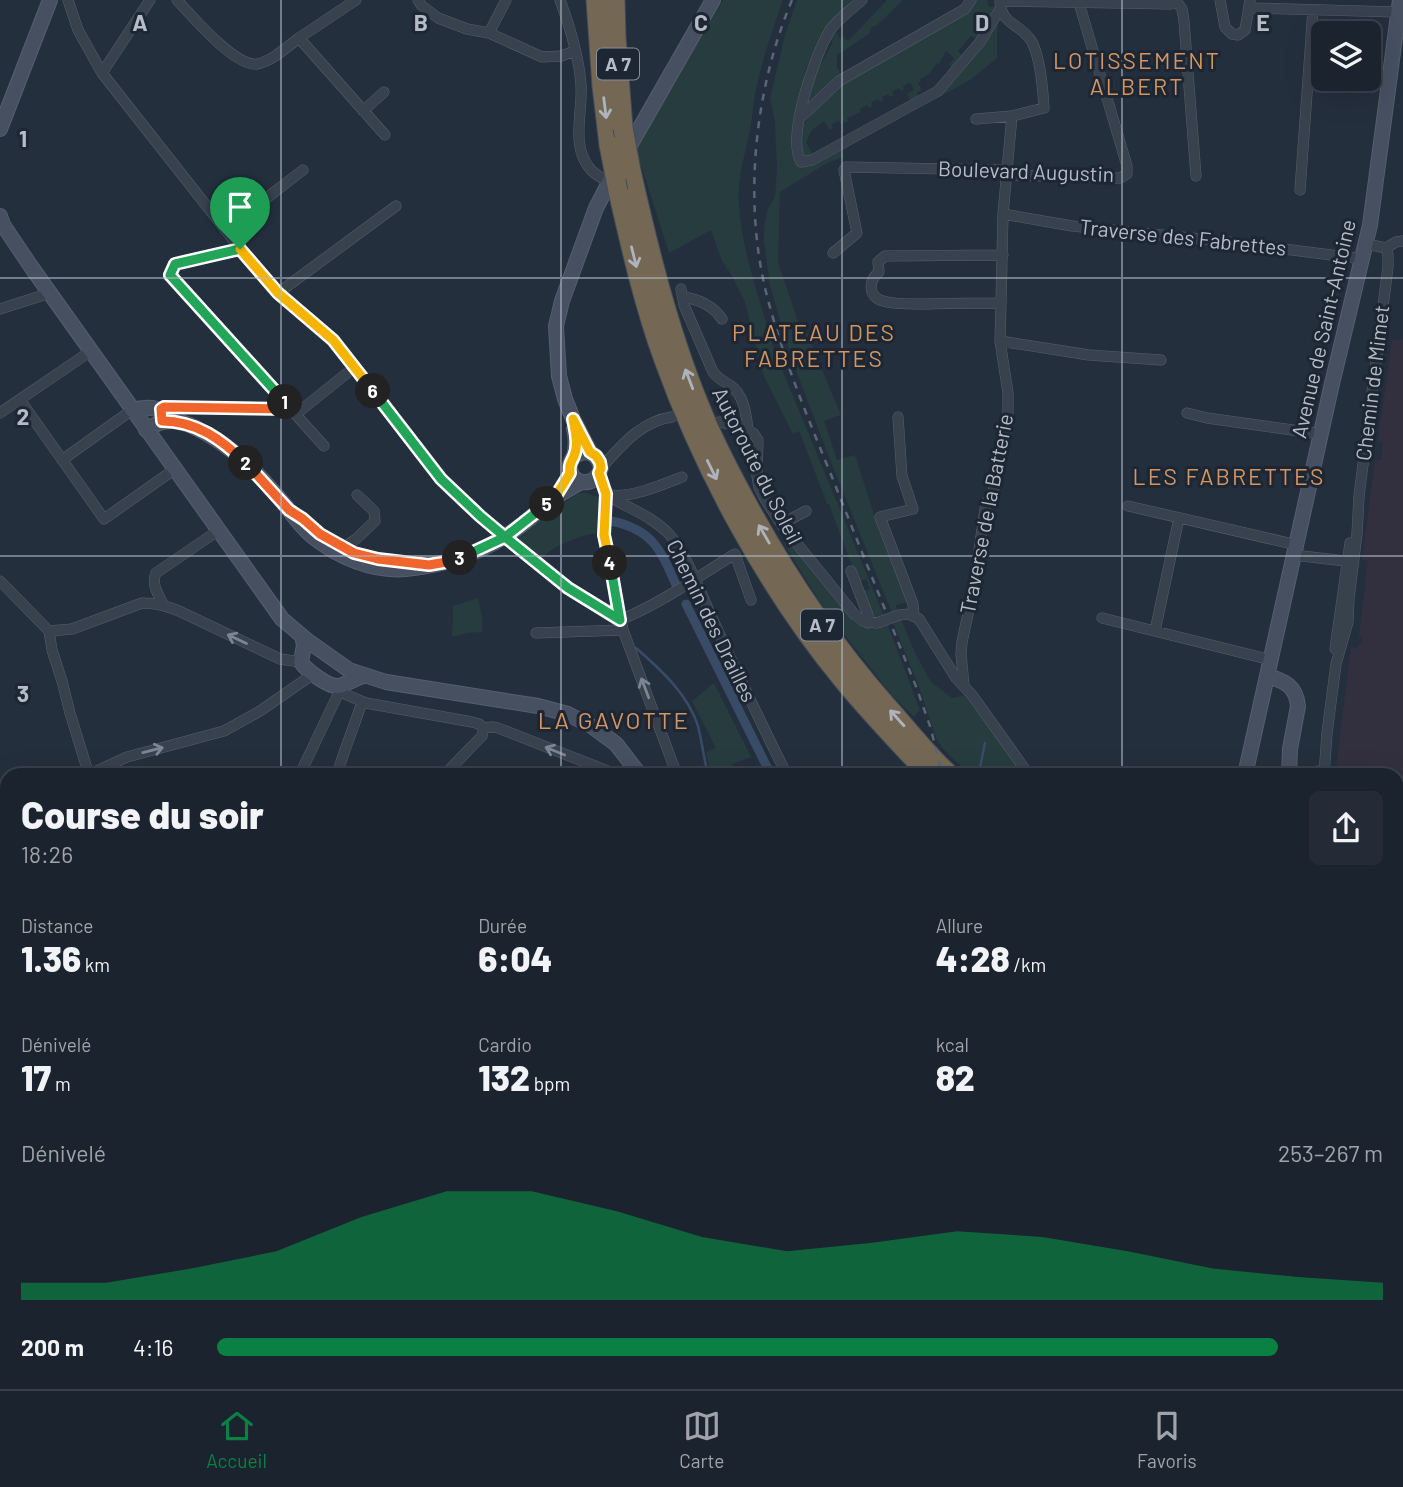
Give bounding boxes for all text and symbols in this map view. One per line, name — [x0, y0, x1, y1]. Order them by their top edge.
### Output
text: A — [132, 8, 148, 36]
text: B — [414, 8, 428, 36]
text: C — [694, 8, 708, 36]
text: D — [975, 8, 989, 36]
text: E — [1256, 8, 1270, 36]
map controls — [1311, 21, 1381, 91]
button: layers — [1311, 21, 1381, 91]
district label: LOTISSEMENT ALBERT — [1053, 46, 1221, 100]
road number: A 7 — [597, 48, 639, 80]
one-way arrow — [598, 96, 611, 119]
text: 1 — [19, 124, 27, 152]
street label: Boulevard Augustin — [938, 155, 1115, 186]
pin — [210, 177, 270, 249]
icon: arrive — [221, 188, 259, 226]
street label: Traverse des Fabrettes — [1079, 213, 1288, 260]
street label: Avenue de Saint-Antoine — [1285, 217, 1360, 440]
one-way arrow — [628, 245, 641, 268]
street label: Chemin de Mimet — [1350, 304, 1393, 462]
district label: PLATEAU DES FABRETTES — [732, 318, 896, 372]
one-way arrow — [682, 369, 695, 391]
pin: 6 — [356, 374, 390, 408]
text: 6 — [367, 379, 378, 402]
street label: Autoroute du Soleil — [708, 383, 809, 548]
pin: 1 — [268, 384, 302, 420]
text: 1 — [281, 390, 288, 413]
text: 2 — [17, 402, 29, 430]
street label: Traverse de la Batterie — [954, 411, 1017, 616]
pin: 2 — [229, 446, 264, 480]
text: 2 — [240, 451, 251, 474]
one-way arrow — [705, 459, 719, 480]
district label: LES FABRETTES — [1133, 462, 1325, 490]
pin: 5 — [530, 486, 564, 522]
text: 5 — [541, 492, 552, 515]
one-way arrow — [757, 524, 770, 545]
street label: Chemin des Drailles — [662, 535, 763, 706]
pin: 3 — [442, 540, 477, 576]
text: 3 — [454, 546, 465, 569]
pin: 4 — [592, 546, 628, 580]
text: 4 — [604, 551, 615, 574]
road number: A 7 — [801, 610, 843, 640]
one-way arrow — [227, 632, 249, 645]
one-way arrow — [638, 678, 651, 699]
text: 3 — [17, 679, 29, 707]
district label: LA GAVOTTE — [538, 705, 690, 734]
one-way arrow — [889, 709, 905, 727]
one-way arrow — [141, 743, 164, 756]
one-way arrow — [544, 743, 566, 756]
text: Course du soir — [21, 791, 264, 837]
button: share — [1309, 791, 1383, 865]
text: 18:26 — [21, 840, 73, 868]
text: Distance — [21, 914, 93, 937]
text: Durée — [478, 914, 527, 937]
text: Allure — [936, 914, 983, 937]
text: 1.36 — [21, 937, 81, 979]
text: 6:04 — [478, 937, 552, 979]
text: 4:28 — [936, 937, 1010, 979]
text: km — [81, 953, 110, 976]
text: /km — [1010, 953, 1046, 976]
text: Dénivelé — [21, 1033, 91, 1056]
text: Cardio — [478, 1033, 532, 1056]
text: kcal — [936, 1033, 969, 1056]
text: 17 — [21, 1056, 51, 1098]
text: 132 — [478, 1056, 530, 1098]
text: 82 — [936, 1056, 975, 1098]
text: m — [51, 1072, 71, 1095]
text: bpm — [530, 1072, 570, 1095]
text: Dénivelé — [21, 1139, 106, 1167]
text: 253–267 m — [1278, 1139, 1383, 1167]
text: 200 m — [21, 1333, 84, 1361]
text: 4:16 — [133, 1333, 173, 1361]
tab: Accueil — [206, 1407, 267, 1472]
tab: Carte — [679, 1407, 724, 1472]
tab: Favoris — [1137, 1407, 1197, 1472]

